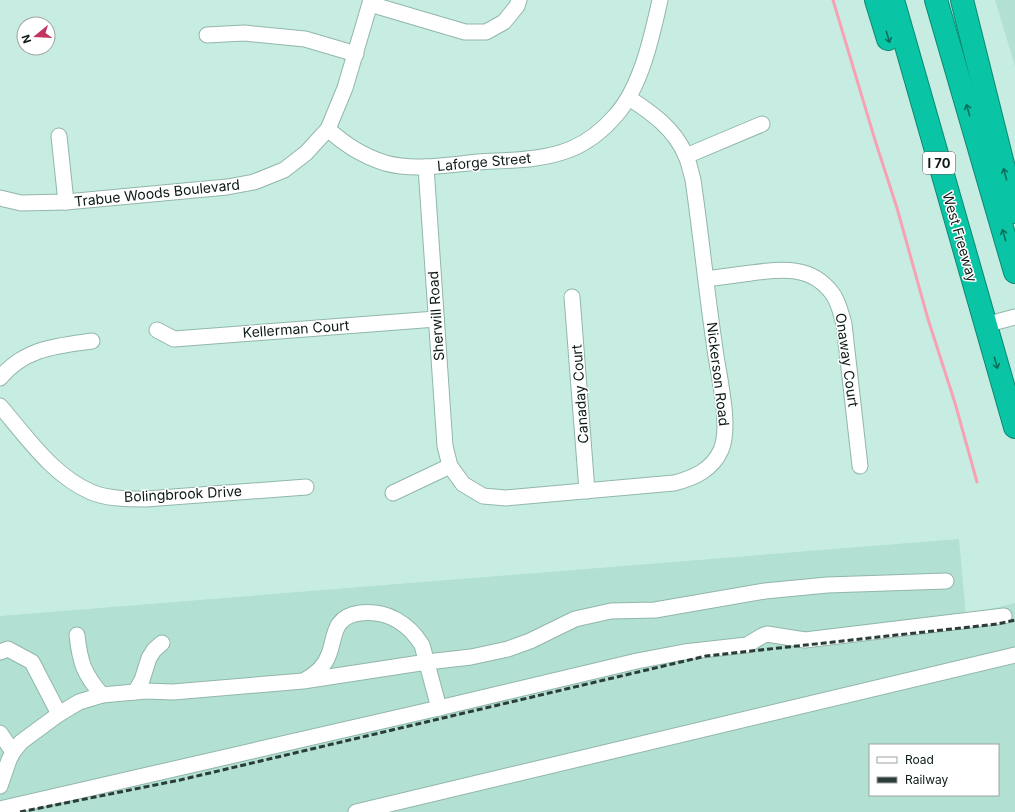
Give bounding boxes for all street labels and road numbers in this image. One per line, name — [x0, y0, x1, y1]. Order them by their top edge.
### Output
street label: Laforge Street — [436, 149, 532, 174]
road number: I 70 — [923, 152, 955, 174]
street label: Trabue Woods Boulevard — [73, 175, 241, 210]
street label: West Freeway — [939, 190, 982, 284]
street label: Sherwill Road — [424, 270, 447, 362]
street label: Onaway Court — [832, 312, 863, 408]
street label: Kellerman Court — [242, 316, 350, 341]
street label: Nickerson Road — [704, 321, 733, 427]
street label: Canaday Court — [568, 344, 591, 444]
street label: Bolingbrook Drive — [124, 482, 242, 505]

